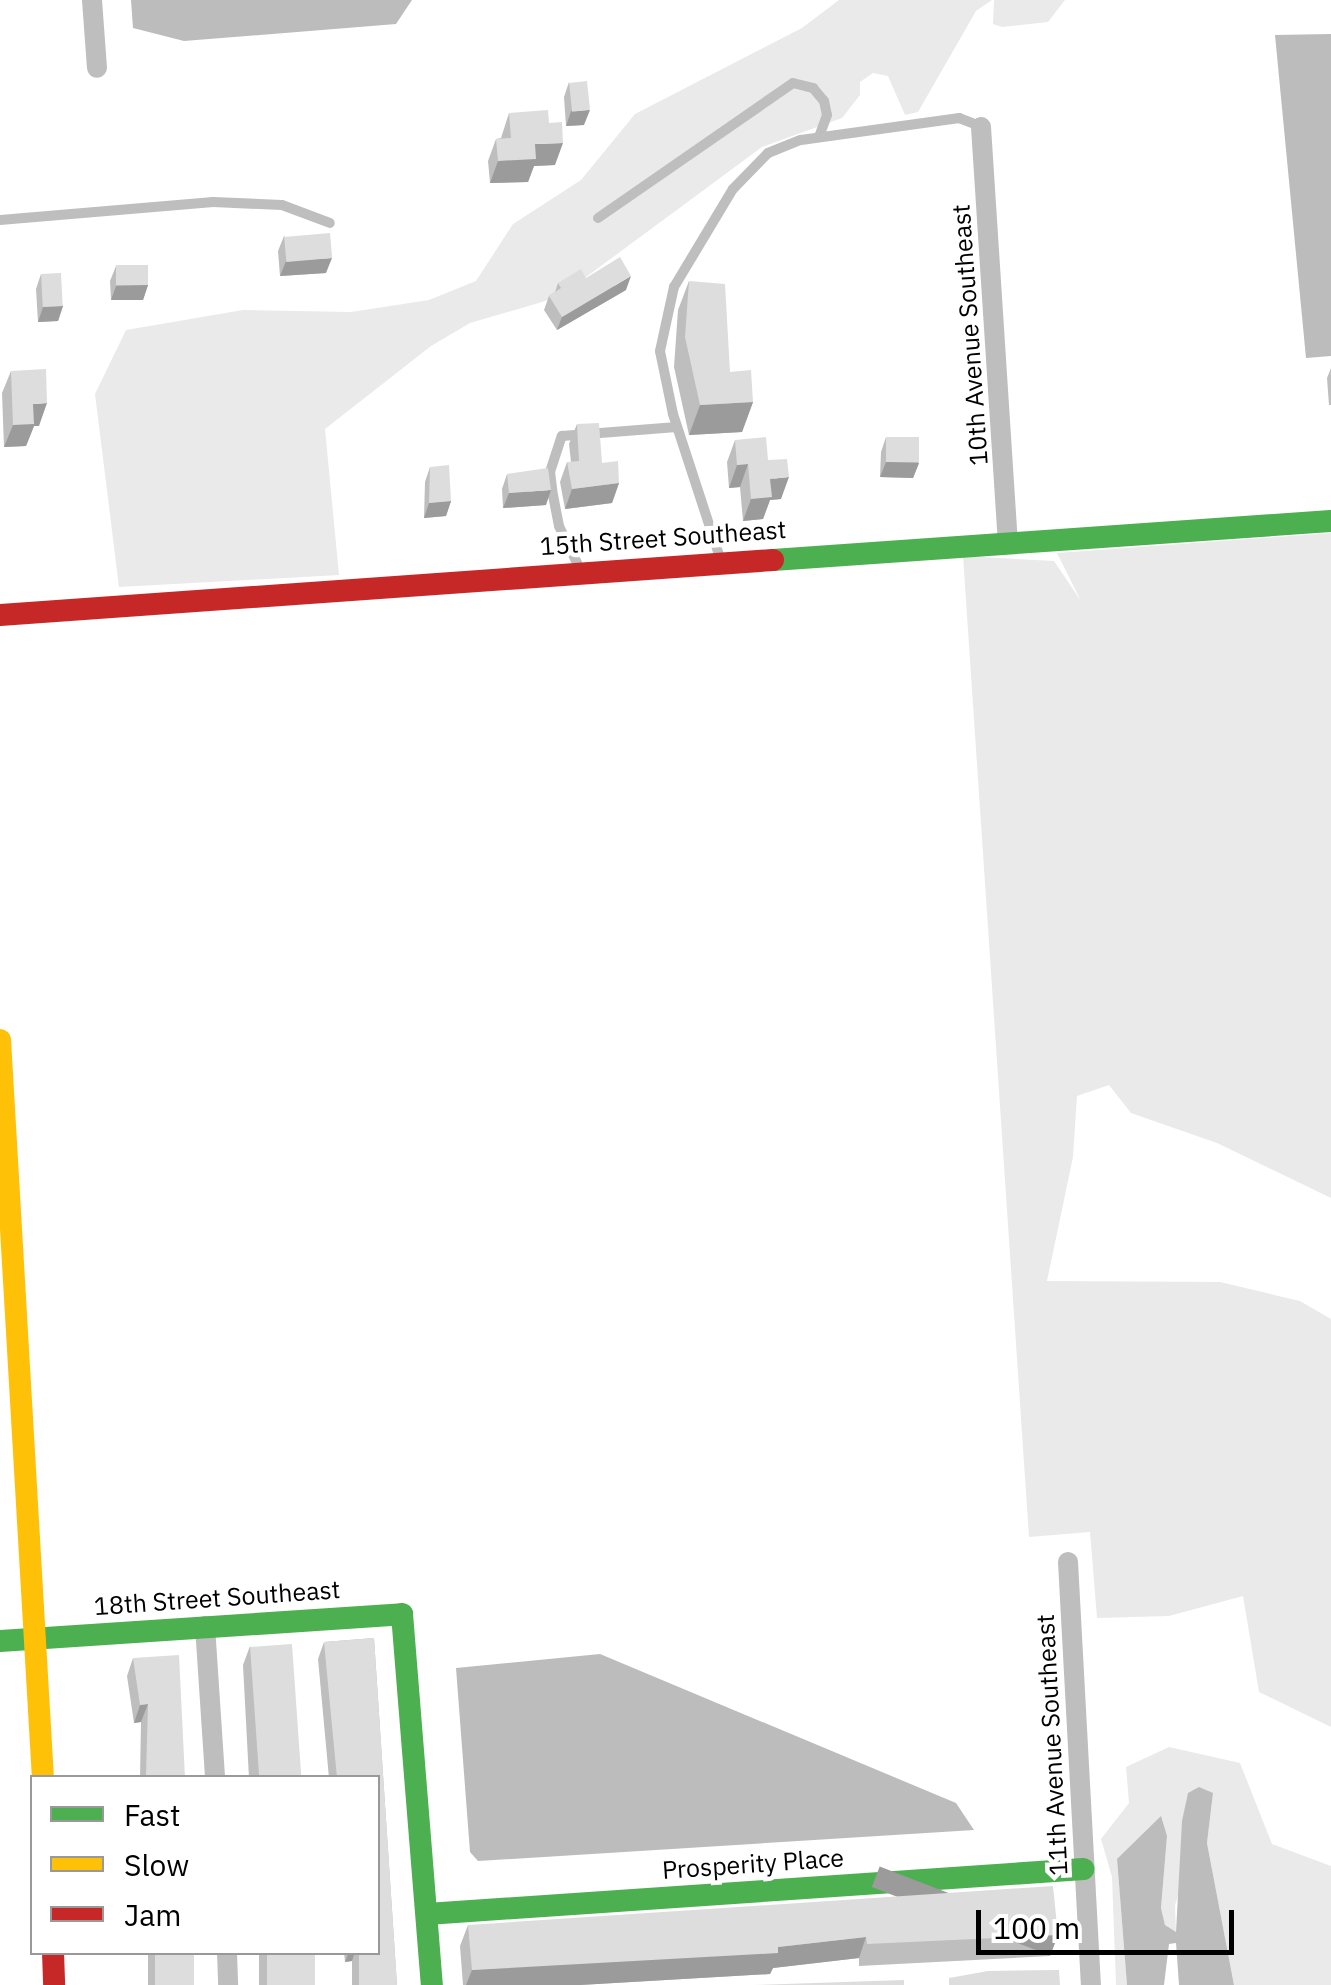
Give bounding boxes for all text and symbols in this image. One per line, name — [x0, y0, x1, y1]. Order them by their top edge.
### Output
street label: 10th Avenue Southeast — [946, 203, 994, 467]
street label: 15th Street Southeast — [539, 514, 787, 562]
street label: 18th Street Southeast — [93, 1574, 341, 1622]
street label: 11th Avenue Southeast — [1030, 1613, 1074, 1877]
legend — [30, 1775, 380, 1955]
text: Fast — [124, 1795, 181, 1834]
street label: Prosperity Place — [661, 1843, 845, 1885]
text: Slow — [124, 1845, 189, 1884]
scale bar — [981, 1890, 1238, 1952]
text: Jam — [124, 1895, 182, 1934]
text: 100 m — [993, 1908, 1080, 1947]

